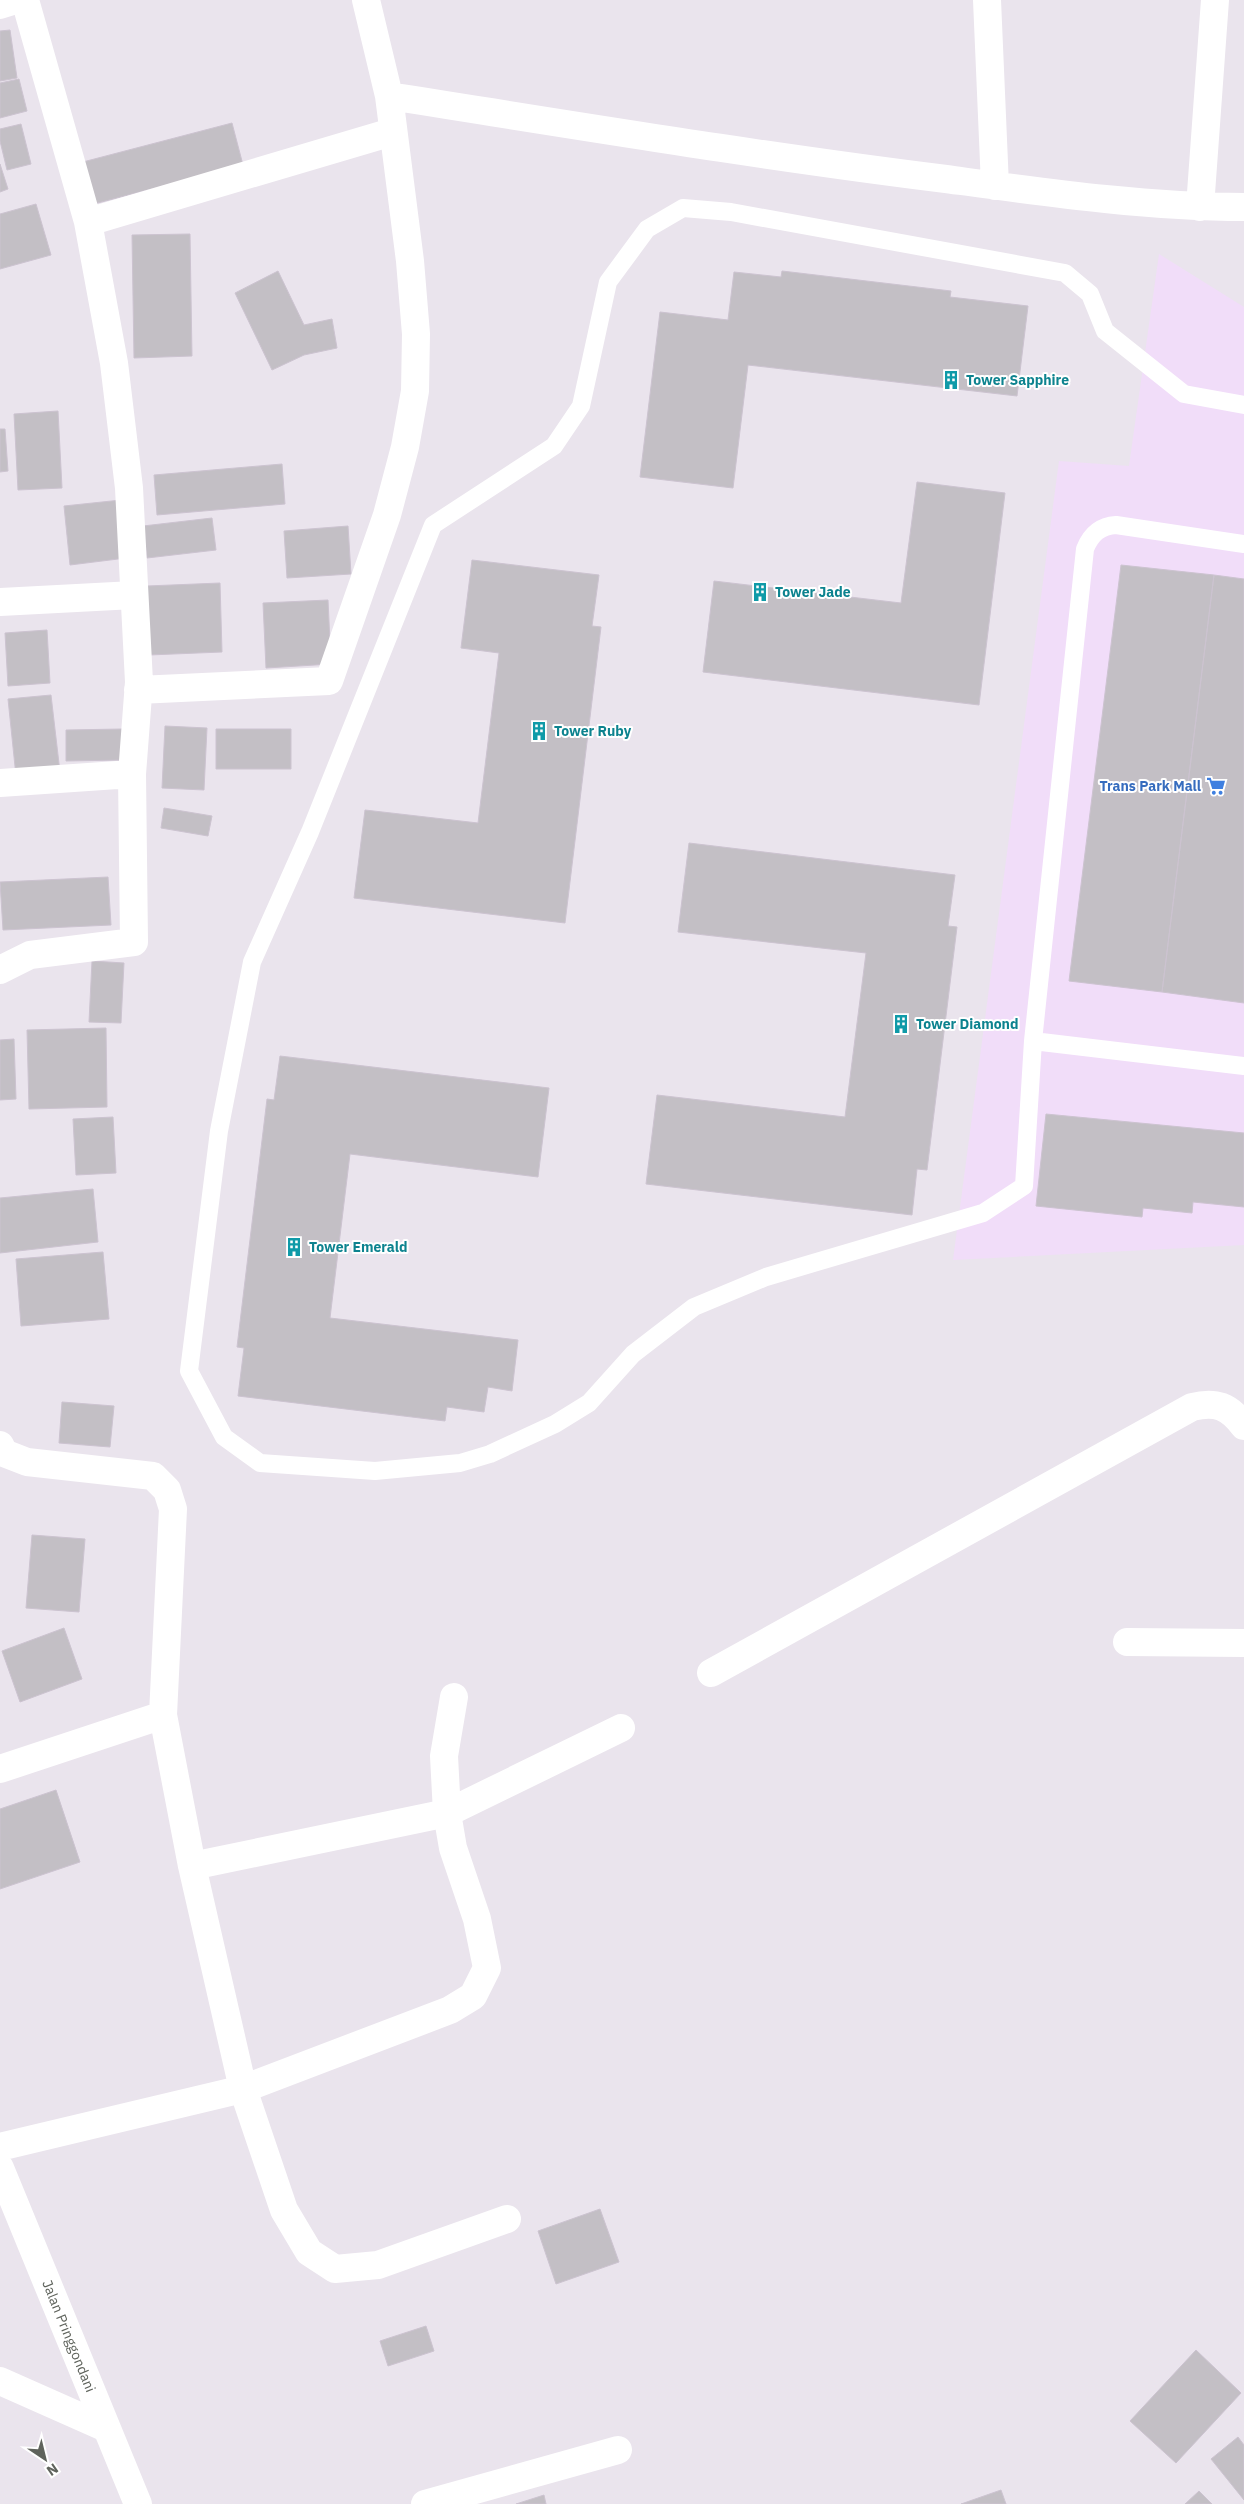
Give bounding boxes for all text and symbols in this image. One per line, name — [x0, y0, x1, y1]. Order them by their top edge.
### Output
building icon: Tower Sapphire — [940, 369, 962, 391]
place label: Tower Sapphire — [966, 371, 1069, 389]
building icon: Tower Jade — [749, 581, 771, 603]
place label: Tower Jade — [775, 583, 851, 601]
building icon: Tower Ruby — [528, 720, 550, 742]
place label: Tower Ruby — [554, 722, 632, 740]
supermarket icon: Trans Park Mall — [1205, 775, 1227, 797]
place label: Trans Park Mall — [1100, 777, 1201, 795]
building icon: Tower Diamond — [890, 1013, 912, 1035]
place label: Tower Diamond — [916, 1015, 1018, 1033]
building icon: Tower Emerald — [283, 1236, 305, 1258]
place label: Tower Emerald — [309, 1238, 408, 1256]
street label: Jalan Pringgondani — [38, 2277, 100, 2395]
north arrow — [20, 2434, 70, 2484]
text: N — [43, 2459, 62, 2480]

